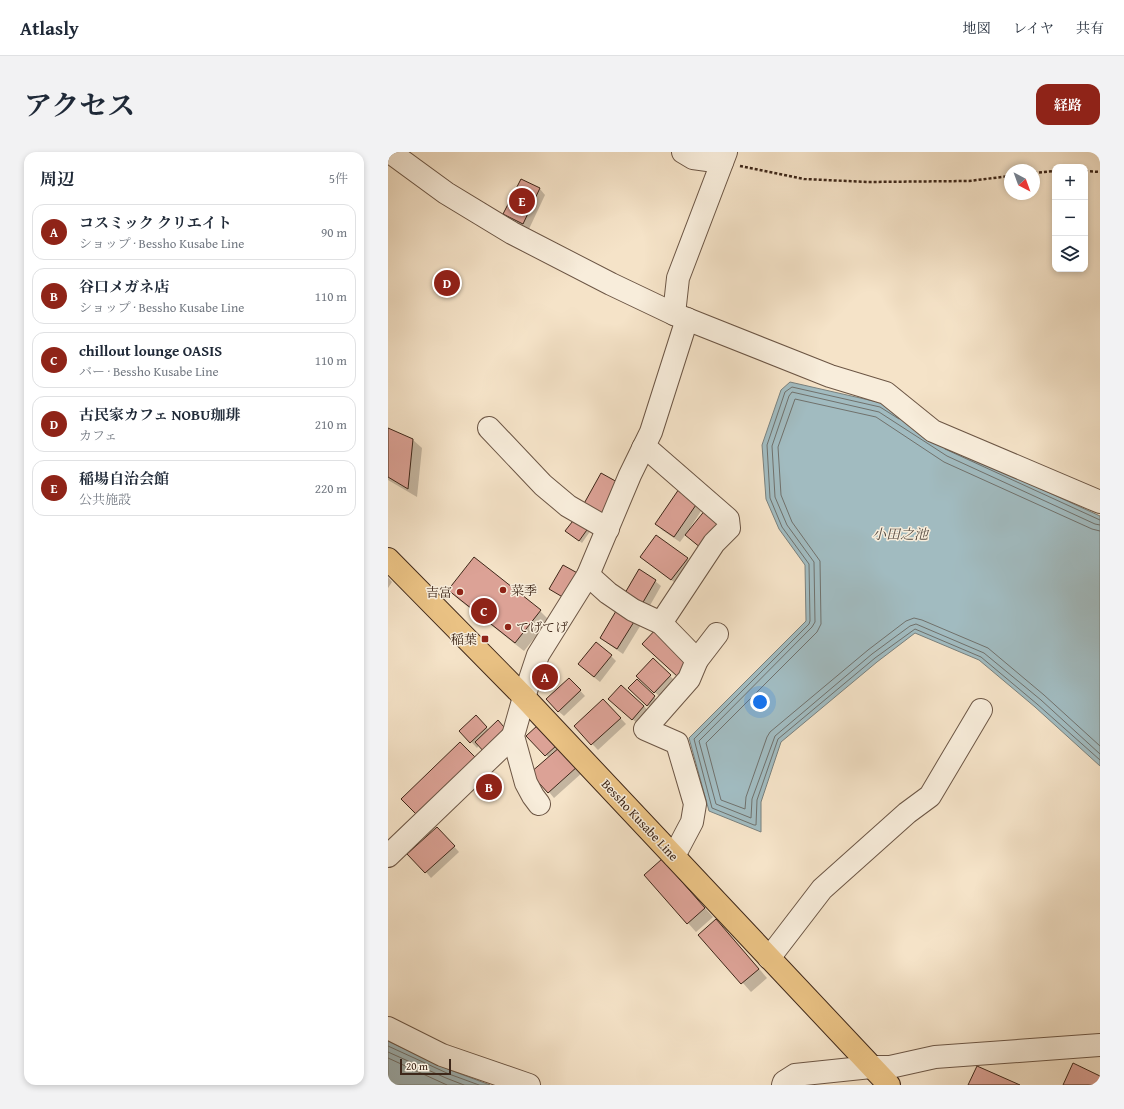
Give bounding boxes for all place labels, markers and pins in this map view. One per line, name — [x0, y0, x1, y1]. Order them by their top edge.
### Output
pin: E — [509, 186, 535, 216]
pin: D — [434, 268, 460, 298]
place label: 菜季 — [511, 581, 537, 600]
place label: 吉富 — [426, 583, 452, 602]
marker: 菜季 — [498, 585, 508, 595]
marker: 吉富 — [455, 587, 465, 597]
pin: C — [471, 596, 497, 626]
place label: てげてげ — [516, 618, 569, 637]
marker: てげてげ — [503, 622, 513, 632]
place label: 稲葉 — [451, 630, 477, 649]
marker: 稲葉 — [480, 634, 490, 644]
pin: A — [532, 662, 558, 692]
pin: B — [476, 772, 502, 802]

